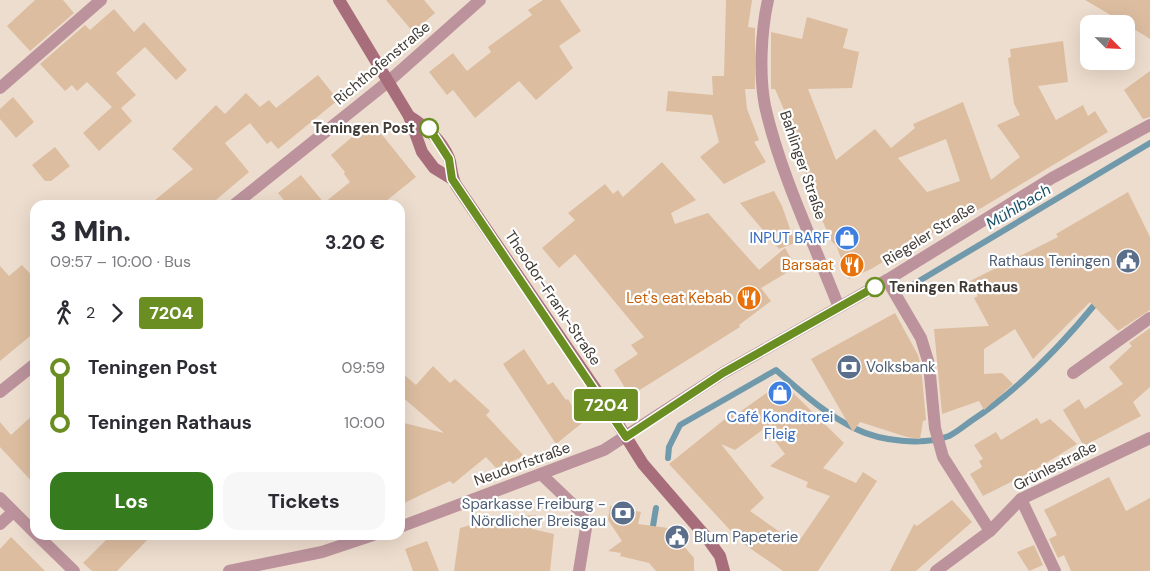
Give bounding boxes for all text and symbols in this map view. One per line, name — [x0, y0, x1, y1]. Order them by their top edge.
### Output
north arrow — [1080, 15, 1135, 70]
map controls — [1080, 15, 1135, 70]
street label: Richthofenstraße — [330, 17, 434, 109]
street label: Bahlinger Straße — [775, 108, 831, 222]
place label: Teningen Post — [313, 118, 415, 138]
marker: Teningen Post — [419, 118, 439, 138]
water label: Mühlbach — [982, 179, 1055, 234]
street label: Riegeler Straße — [879, 198, 979, 270]
text: 3 Min. — [50, 213, 131, 250]
shop icon: INPUT BARF — [834, 225, 860, 251]
street label: Theodor-Frank-Straße — [500, 227, 606, 369]
place label: INPUT BARF — [749, 228, 830, 248]
text: 3.20 € — [325, 230, 385, 255]
public building icon: Rathaus Teningen — [1115, 248, 1141, 274]
text: 09:57 – 10:00 · Bus — [50, 251, 191, 272]
place label: Rathaus Teningen — [989, 251, 1110, 271]
restaurant icon: Barsaat — [839, 252, 865, 278]
place label: Barsaat — [782, 255, 834, 275]
marker: Teningen Rathaus — [865, 277, 885, 297]
place label: Teningen Rathaus — [889, 277, 1018, 297]
restaurant icon: Let's eat Kebab — [736, 285, 762, 311]
place label: Let's eat Kebab — [626, 288, 732, 308]
icon: walk — [50, 299, 78, 327]
icon: forward — [103, 299, 131, 327]
text: 7204 — [149, 301, 193, 325]
text: 2 — [86, 302, 95, 323]
bank icon: Volksbank — [836, 354, 862, 380]
text: Teningen Post — [88, 355, 217, 380]
text: 09:59 — [341, 357, 385, 378]
place label: Volksbank — [866, 357, 936, 377]
shop icon: Café Konditorei Fleig — [767, 380, 793, 406]
line badge: 7204 — [571, 389, 641, 421]
text: 7204 — [584, 393, 628, 417]
place label: Café Konditorei Fleig — [727, 407, 833, 444]
text: Teningen Rathaus — [88, 410, 252, 435]
text: 10:00 — [344, 412, 385, 433]
street label: Grünlestraße — [1010, 436, 1100, 496]
street label: Neudorfstraße — [471, 437, 573, 491]
button: Los — [50, 472, 213, 530]
button: Tickets — [223, 472, 385, 530]
place label: Sparkasse Freiburg - Nördlicher Breisgau — [462, 494, 606, 531]
bank icon: Sparkasse Freiburg - Nördlicher Breisgau — [610, 500, 636, 526]
public building icon: Blum Papeterie — [664, 524, 690, 550]
place label: Blum Papeterie — [694, 527, 798, 547]

